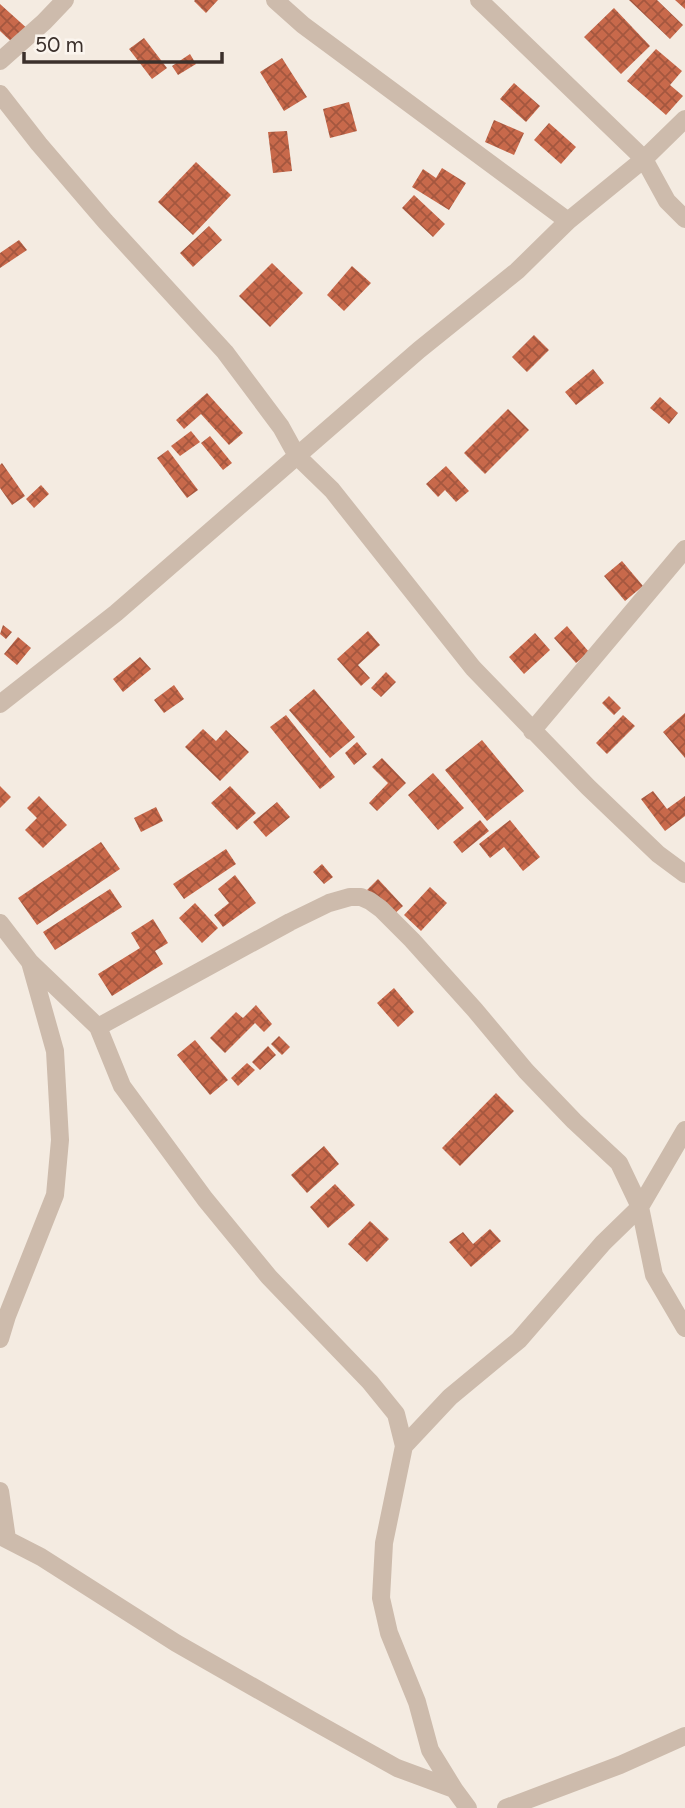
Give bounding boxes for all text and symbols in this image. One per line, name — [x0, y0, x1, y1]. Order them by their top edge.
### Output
scale bar — [24, 21, 222, 65]
text: 50 m — [35, 32, 84, 57]

